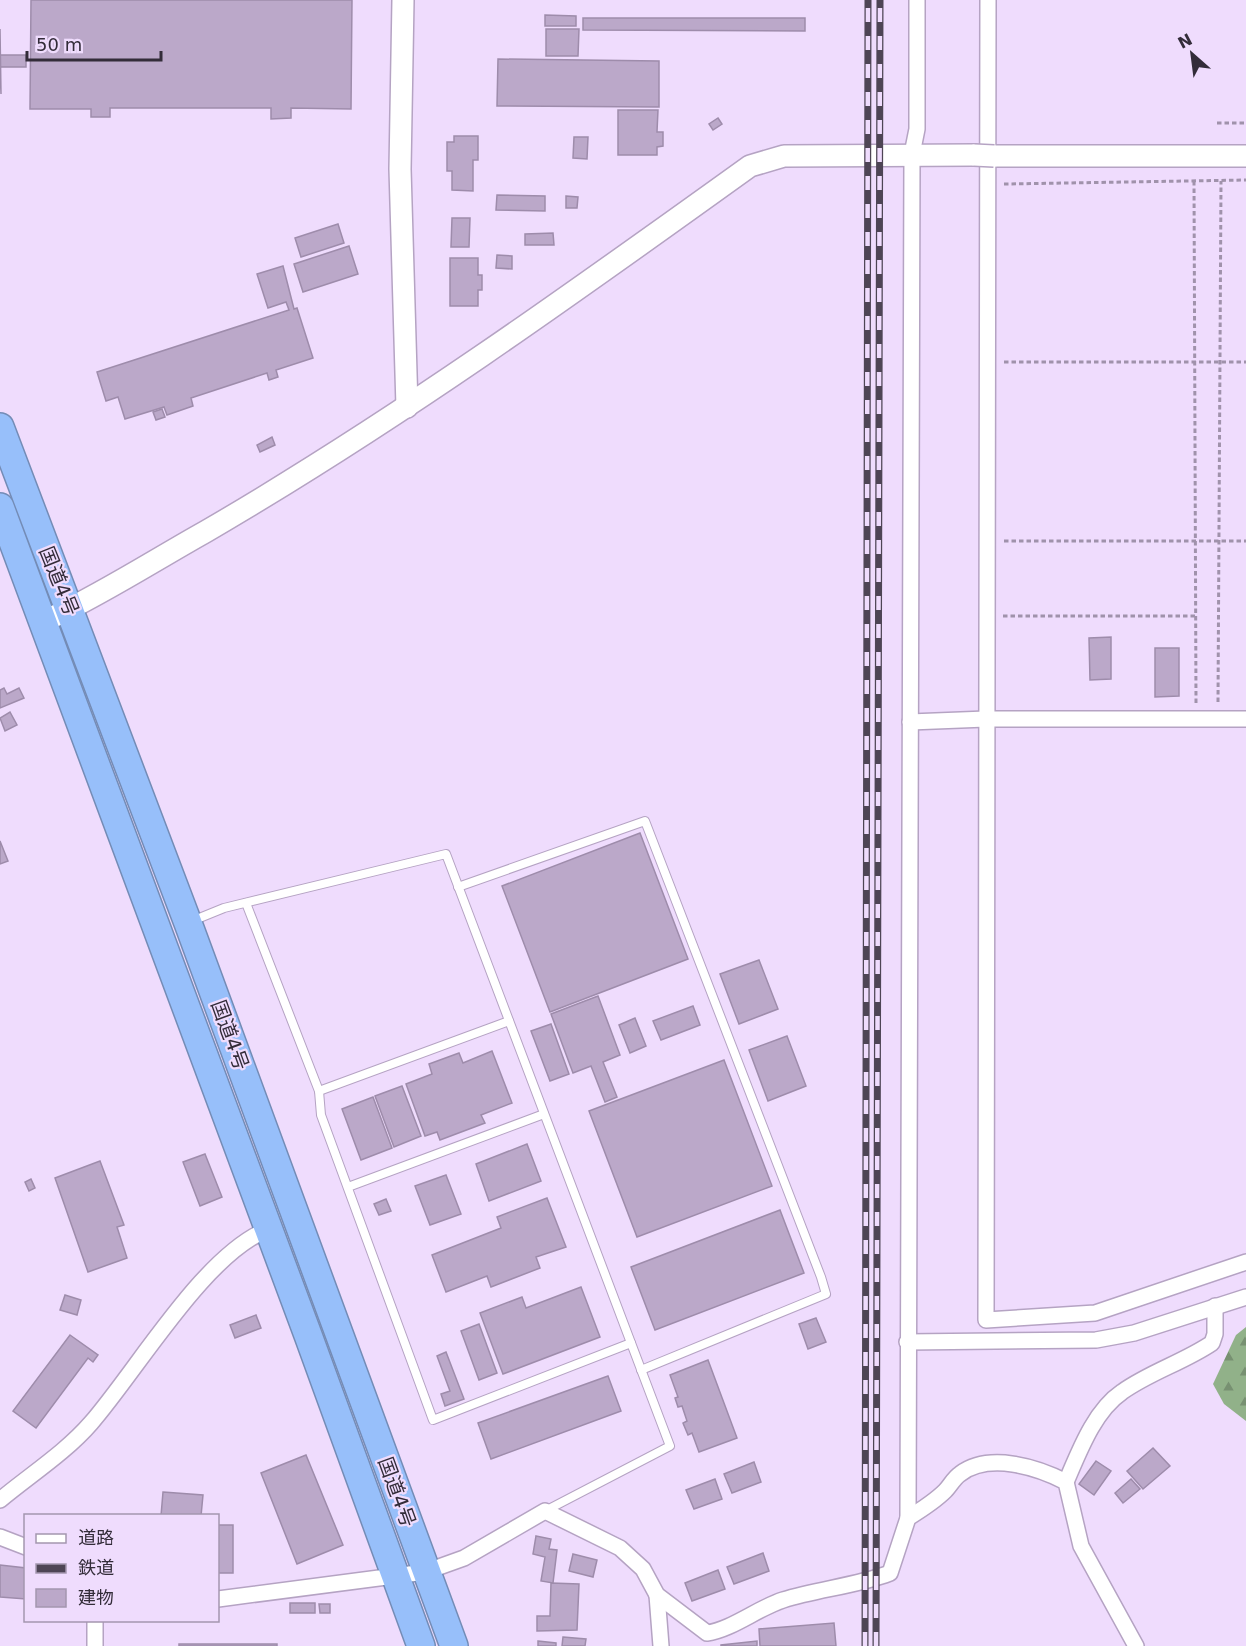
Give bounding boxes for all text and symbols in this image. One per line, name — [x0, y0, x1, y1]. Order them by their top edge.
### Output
scale bar — [27, 24, 160, 62]
north arrow — [1162, 24, 1222, 84]
text: N — [1175, 30, 1196, 53]
text: 50 m — [36, 34, 82, 55]
street label: 国道4号 — [34, 543, 84, 619]
street label: 国道4号 — [206, 997, 254, 1073]
street label: 国道4号 — [373, 1454, 421, 1530]
legend — [24, 1514, 219, 1622]
text: 道路 — [78, 1527, 114, 1548]
text: 鉄道 — [78, 1557, 114, 1578]
text: 建物 — [78, 1587, 114, 1608]

